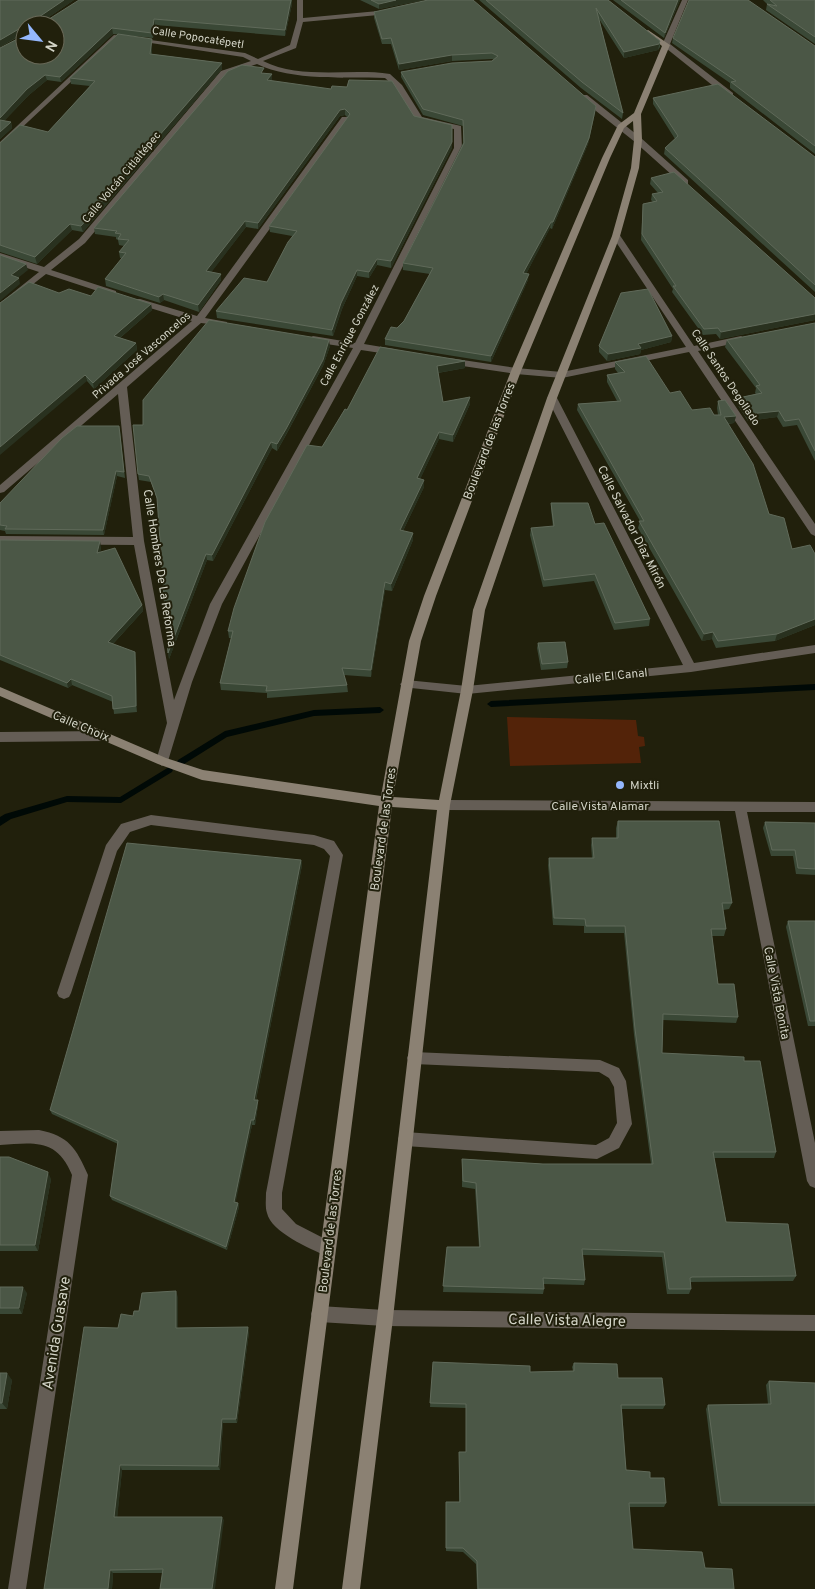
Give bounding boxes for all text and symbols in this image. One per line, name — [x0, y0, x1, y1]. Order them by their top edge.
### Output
north arrow — [15, 15, 65, 65]
street label: Calle Popocatépetl — [151, 24, 245, 52]
text: N — [40, 37, 60, 54]
street label: Calle Volcán Citlaltépec — [79, 129, 164, 226]
street label: Calle Enrique González — [317, 282, 383, 389]
street label: Privada José Vasconcelos — [90, 309, 194, 402]
street label: Calle Santos Degollado — [688, 327, 763, 428]
street label: Boulevard de las Torres — [460, 381, 520, 502]
street label: Calle Salvador Díaz Mirón — [593, 463, 669, 592]
street label: Calle Hombres De La Reforma — [139, 488, 179, 648]
street label: Calle El Canal — [574, 665, 648, 689]
street label: Calle Choix — [50, 708, 111, 746]
street label: Boulevard de las Torres — [367, 767, 401, 892]
place label: Mixtli — [630, 778, 659, 794]
marker: Mixtli — [614, 779, 626, 791]
street label: Calle Vista Alamar — [551, 799, 649, 815]
street label: Calle Vista Bonita — [759, 945, 793, 1041]
street label: Boulevard de las Torres — [315, 1169, 346, 1294]
street label: Avenida Guasave — [39, 1275, 76, 1391]
street label: Calle Vista Alegre — [508, 1311, 626, 1332]

